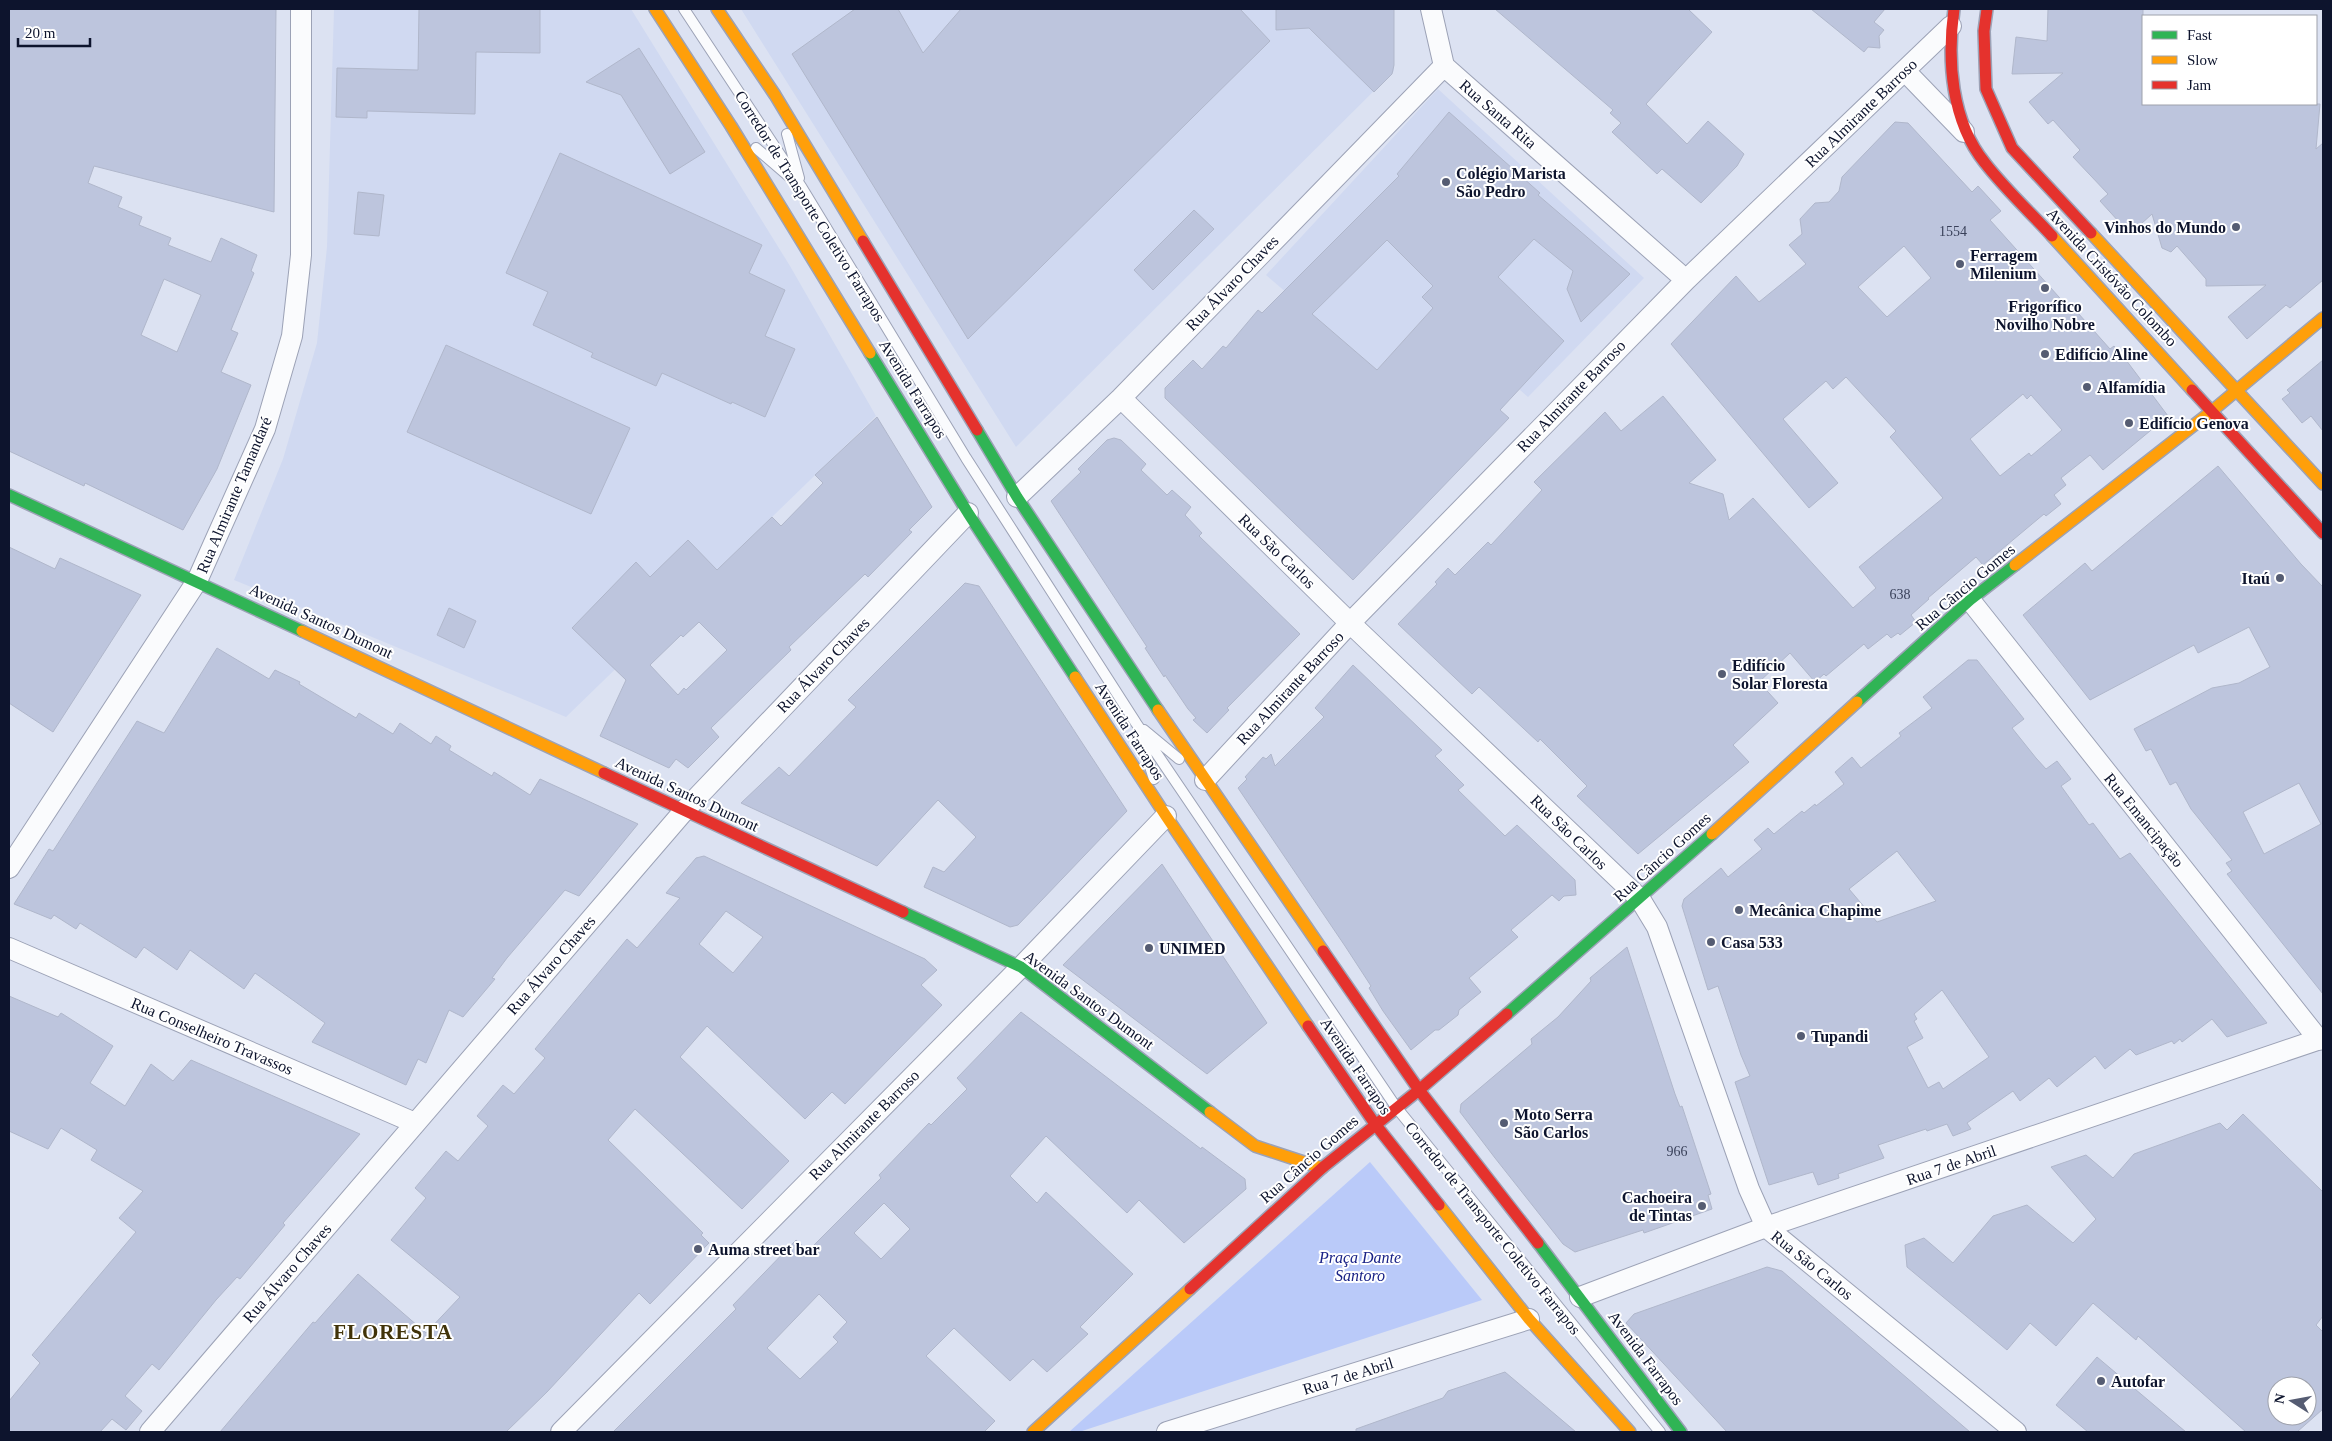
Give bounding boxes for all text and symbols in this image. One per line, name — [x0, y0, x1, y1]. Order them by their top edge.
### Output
scale bar — [18, 15, 90, 47]
legend — [2142, 15, 2317, 105]
text: 20 m — [25, 25, 56, 41]
text: Fast — [2187, 27, 2213, 43]
text: Slow — [2187, 52, 2218, 68]
street label: Rua Almirante Barroso — [1802, 55, 1920, 171]
street label: Rua Santa Rita — [1456, 76, 1540, 152]
text: Jam — [2187, 77, 2211, 93]
street label: Corredor de Transporte Coletivo Farrapos — [731, 88, 888, 325]
place label: Colégio Marista São Pedro — [1456, 165, 1566, 200]
marker: Colégio Marista São Pedro — [1440, 176, 1452, 188]
street label: Avenida Cristóvão Colombo — [2043, 204, 2181, 350]
place label: Vinhos do Mundo — [2104, 219, 2226, 236]
marker: Vinhos do Mundo — [2230, 221, 2242, 233]
house number: 1554 — [1939, 224, 1967, 239]
street label: Rua Álvaro Chaves — [1182, 231, 1282, 334]
place label: Ferragem Milenium — [1970, 247, 2038, 282]
marker: Ferragem Milenium — [1954, 258, 1966, 270]
marker: Frigorífico Novilho Nobre — [2039, 282, 2051, 294]
place label: Frigorífico Novilho Nobre — [1995, 298, 2095, 333]
street label: Avenida Farrapos — [875, 337, 950, 442]
street label: Rua Almirante Barroso — [1513, 337, 1629, 455]
place label: Edifício Aline — [2055, 346, 2148, 363]
marker: Edifício Aline — [2039, 348, 2051, 360]
place label: Alfamídia — [2097, 379, 2165, 396]
marker: Alfamídia — [2081, 381, 2093, 393]
street label: Rua Almirante Tamandaré — [193, 414, 275, 576]
place label: Edifício Genova — [2139, 415, 2249, 432]
marker: Edifício Genova — [2123, 417, 2135, 429]
street label: Rua São Carlos — [1235, 510, 1319, 592]
street label: Rua Câncio Gomes — [1912, 541, 2018, 633]
place label: Itaú — [2242, 570, 2270, 587]
marker: Itaú — [2274, 572, 2286, 584]
street label: Avenida Santos Dumont — [247, 580, 396, 662]
house number: 638 — [1890, 587, 1911, 602]
street label: Rua Álvaro Chaves — [773, 613, 873, 716]
street label: Rua Almirante Barroso — [1233, 628, 1347, 748]
place label: Edifício Solar Floresta — [1732, 657, 1828, 692]
marker: Edifício Solar Floresta — [1716, 668, 1728, 680]
street label: Avenida Farrapos — [1091, 679, 1168, 784]
street label: Avenida Santos Dumont — [613, 753, 762, 835]
street label: Rua Emancipação — [2100, 770, 2187, 871]
street label: Rua São Carlos — [1527, 791, 1611, 873]
street label: Rua Câncio Gomes — [1610, 809, 1714, 905]
place label: Mecânica Chapime — [1749, 902, 1881, 920]
marker: Mecânica Chapime — [1733, 904, 1745, 916]
street label: Rua Álvaro Chaves — [503, 911, 599, 1018]
place label: Casa 533 — [1721, 934, 1783, 951]
marker: Casa 533 — [1705, 936, 1717, 948]
place label: UNIMED — [1159, 940, 1226, 957]
marker: UNIMED — [1143, 942, 1155, 954]
street label: Avenida Santos Dumont — [1021, 947, 1158, 1053]
street label: Rua Conselheiro Travassos — [128, 994, 296, 1078]
street label: Avenida Farrapos — [1317, 1014, 1395, 1118]
place label: Tupandi — [1811, 1028, 1869, 1046]
marker: Tupandi — [1795, 1030, 1807, 1042]
street label: Rua Almirante Barroso — [806, 1067, 922, 1183]
place label: Moto Serra São Carlos — [1514, 1106, 1593, 1141]
street label: Rua Câncio Gomes — [1256, 1112, 1362, 1206]
marker: Moto Serra São Carlos — [1498, 1117, 1510, 1129]
street label: Corredor de Transporte Coletivo Farrapos — [1401, 1118, 1584, 1338]
street label: Rua 7 de Abril — [1904, 1142, 1999, 1188]
house number: 966 — [1667, 1144, 1688, 1159]
place label: Cachoeira de Tintas — [1622, 1189, 1692, 1224]
marker: Cachoeira de Tintas — [1696, 1200, 1708, 1212]
street label: Rua Álvaro Chaves — [239, 1219, 335, 1326]
street label: Rua São Carlos — [1768, 1227, 1856, 1303]
place label: Auma street bar — [708, 1241, 820, 1258]
marker: Auma street bar — [692, 1243, 704, 1255]
park label: Praça Dante Santoro — [1318, 1249, 1401, 1284]
street label: Avenida Farrapos — [1604, 1308, 1687, 1409]
district label: FLORESTA — [333, 1320, 453, 1344]
street label: Rua 7 de Abril — [1301, 1354, 1396, 1398]
place label: Autofar — [2111, 1373, 2165, 1390]
marker: Autofar — [2095, 1375, 2107, 1387]
north arrow — [2267, 1376, 2317, 1426]
text: N — [2271, 1392, 2288, 1405]

